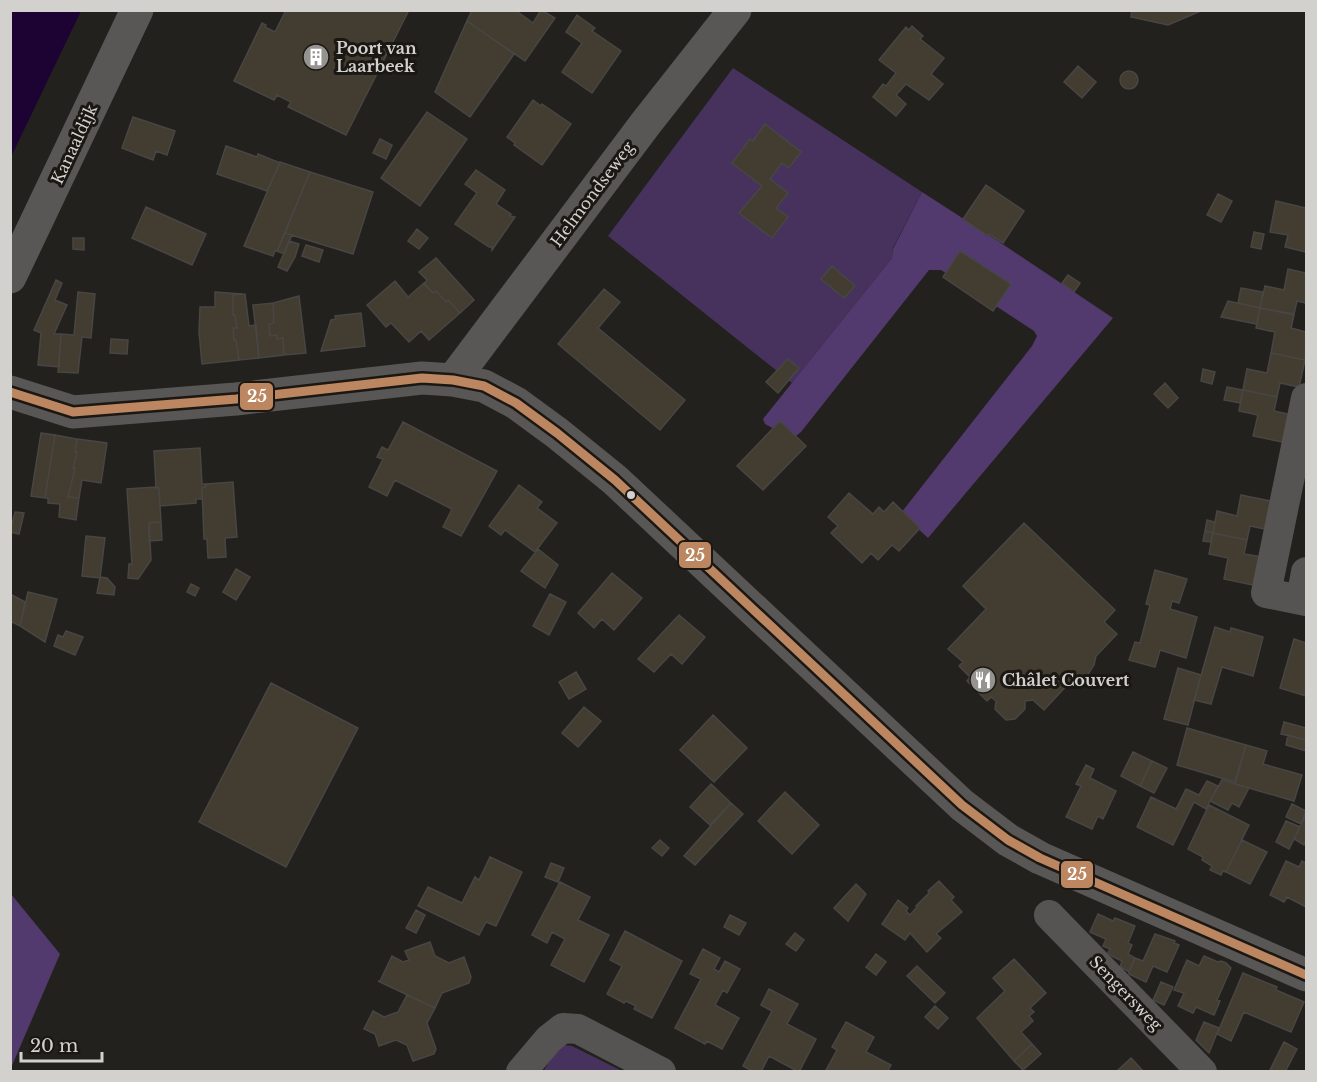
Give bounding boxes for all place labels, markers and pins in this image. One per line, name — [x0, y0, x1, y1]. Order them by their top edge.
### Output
place label: Poort van Laarbeek — [336, 38, 417, 76]
building icon: Poort van Laarbeek — [301, 42, 331, 72]
unlabelled marker — [625, 489, 637, 501]
restaurant icon: Châlet Couvert — [968, 665, 998, 695]
place label: Châlet Couvert — [1002, 670, 1130, 690]

